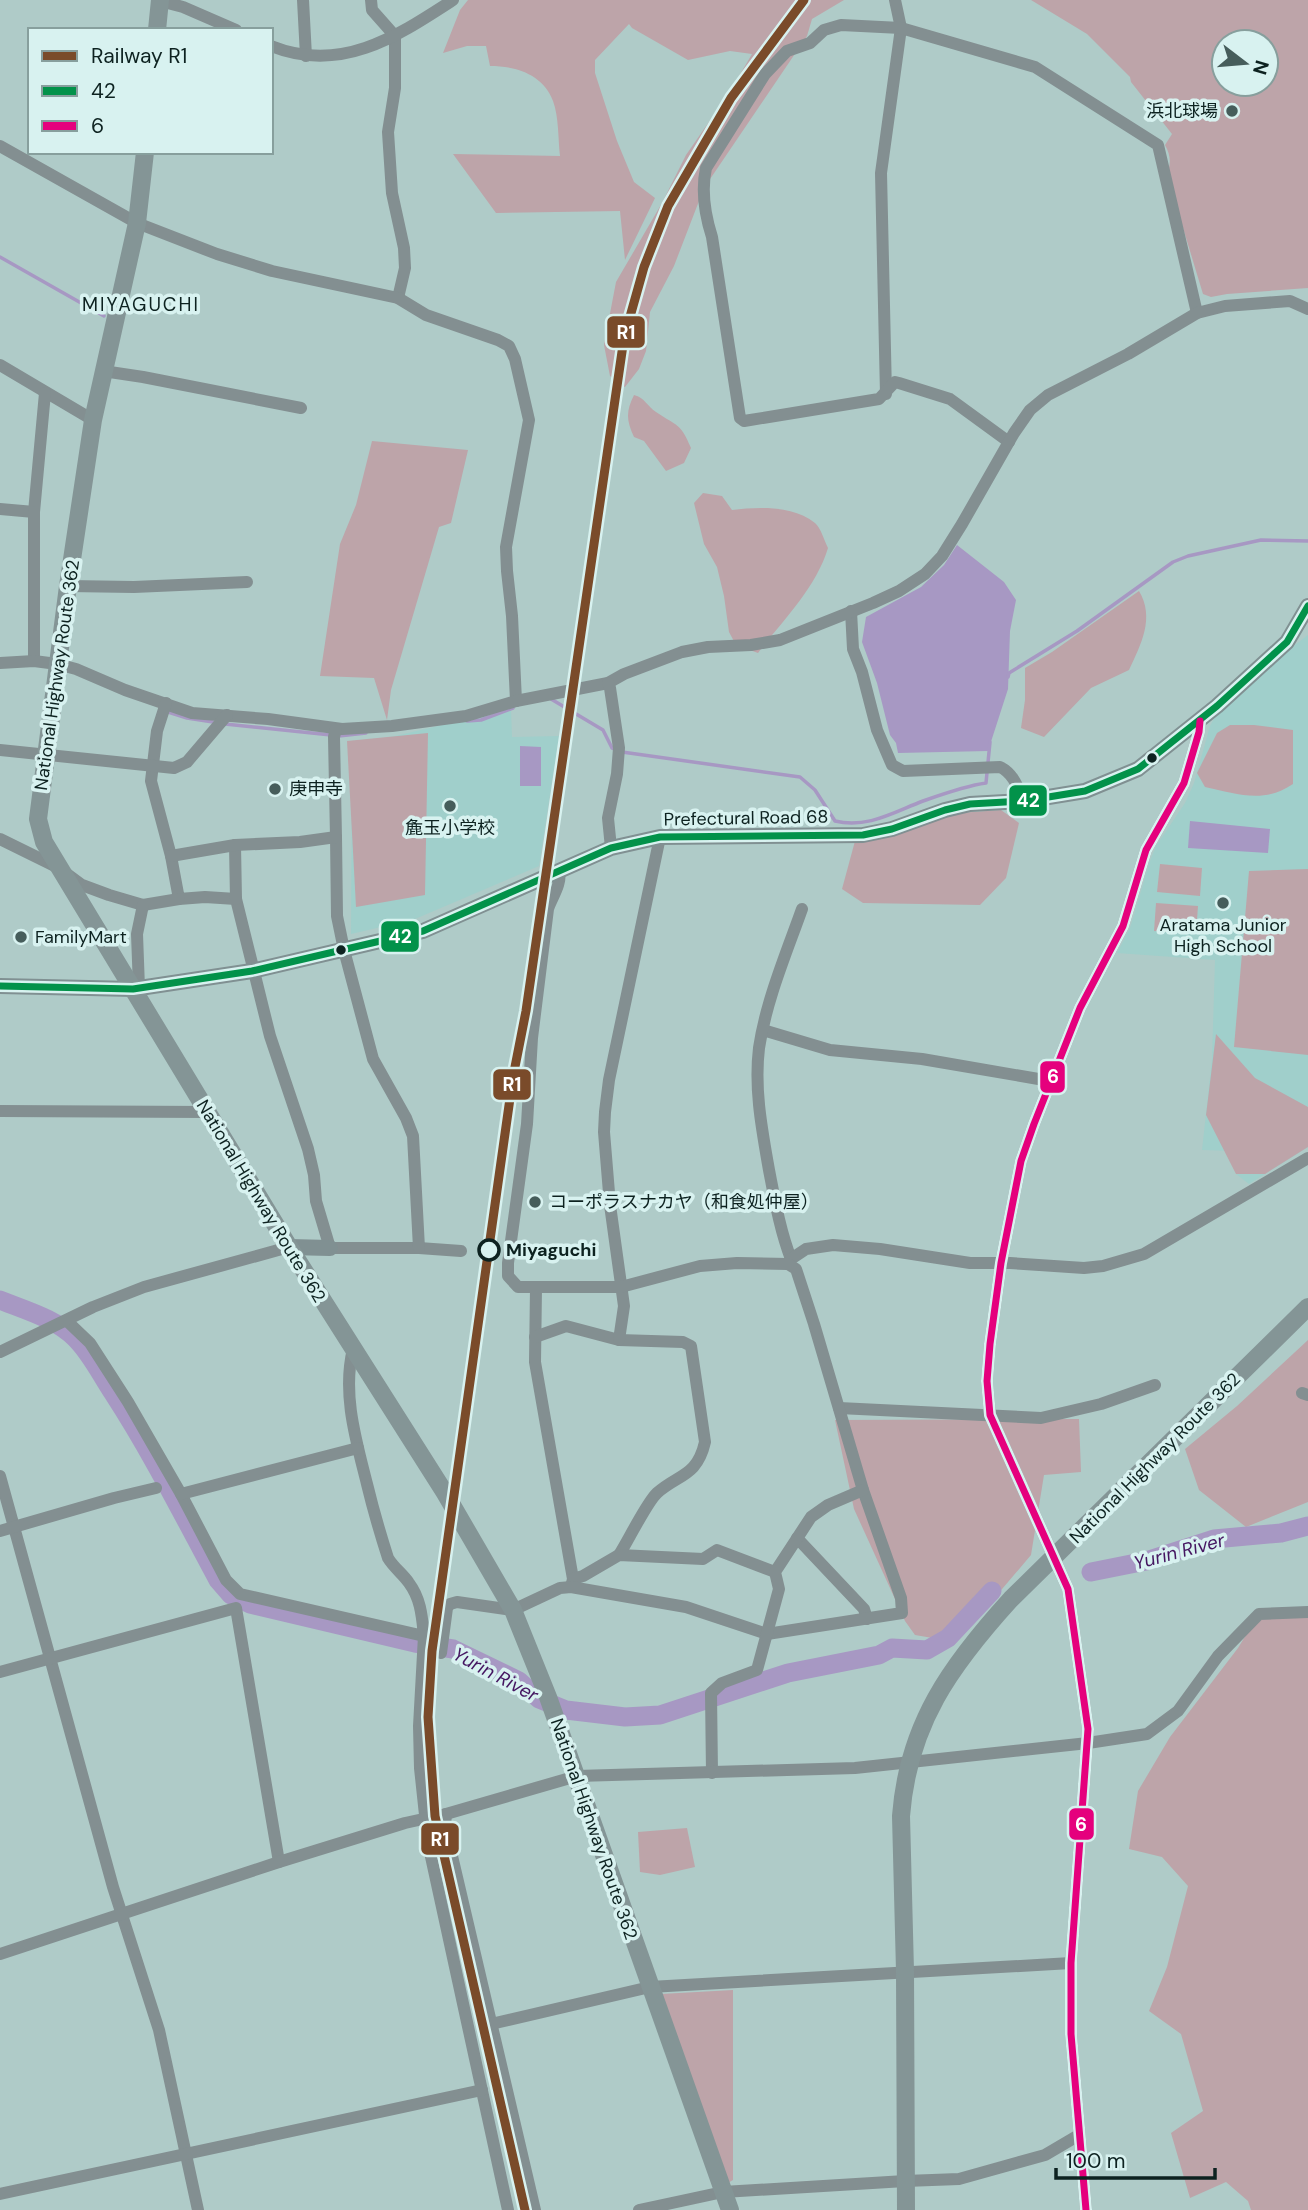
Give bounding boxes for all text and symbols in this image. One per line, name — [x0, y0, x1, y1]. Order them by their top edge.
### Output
legend — [28, 28, 273, 154]
north arrow — [1210, 28, 1280, 98]
text: Railway R1 — [91, 42, 187, 70]
text: N — [1247, 57, 1275, 78]
text: 42 — [91, 77, 116, 105]
place label: 浜北球場 — [1146, 99, 1218, 123]
marker: 浜北球場 — [1224, 103, 1240, 119]
text: 6 — [91, 112, 104, 140]
district label: MIYAGUCHI — [82, 292, 200, 317]
line badge: R1 — [606, 315, 646, 349]
text: R1 — [617, 320, 635, 345]
street label: National Highway Route 362 — [29, 558, 85, 792]
unlabelled marker — [1145, 751, 1159, 765]
place label: 庚申寺 — [289, 777, 343, 801]
marker: 庚申寺 — [267, 781, 283, 797]
line badge: 42 — [1008, 784, 1048, 817]
text: 42 — [1016, 788, 1040, 813]
marker: 麁玉小学校 — [442, 798, 458, 814]
street label: Prefectural Road 68 — [664, 805, 828, 831]
place label: 麁玉小学校 — [405, 816, 495, 840]
marker: Aratama Junior High School — [1215, 895, 1231, 911]
place label: Aratama Junior High School — [1160, 913, 1287, 958]
line badge: 42 — [380, 920, 420, 953]
text: 42 — [388, 924, 412, 949]
place label: FamilyMart — [35, 925, 127, 949]
marker: FamilyMart — [13, 929, 29, 945]
unlabelled marker — [334, 943, 348, 957]
line badge: 6 — [1039, 1060, 1066, 1094]
text: 6 — [1047, 1064, 1059, 1089]
line badge: R1 — [492, 1068, 532, 1101]
text: R1 — [503, 1072, 521, 1097]
street label: National Highway Route 362 — [191, 1095, 331, 1307]
place label: コーポラスナカヤ（和食処仲屋） — [549, 1190, 819, 1214]
marker: コーポラスナカヤ（和食処仲屋） — [527, 1194, 543, 1210]
place label: Miyaguchi — [506, 1238, 596, 1262]
marker: Miyaguchi — [478, 1239, 500, 1261]
street label: National Highway Route 362 — [1064, 1367, 1246, 1549]
water label: Yurin River — [1131, 1527, 1228, 1576]
water label: Yurin River — [449, 1642, 544, 1708]
street label: National Highway Route 362 — [545, 1715, 643, 1943]
line badge: 6 — [1068, 1807, 1095, 1841]
text: 6 — [1075, 1812, 1087, 1837]
line badge: R1 — [420, 1822, 460, 1856]
text: R1 — [431, 1827, 449, 1852]
scale bar — [1056, 2136, 1215, 2180]
text: 100 m — [1066, 2147, 1126, 2175]

